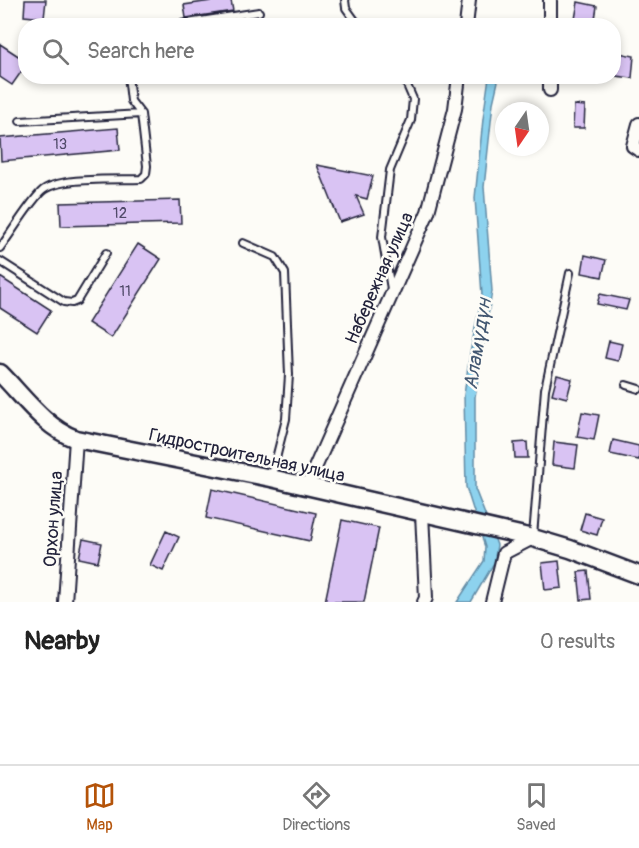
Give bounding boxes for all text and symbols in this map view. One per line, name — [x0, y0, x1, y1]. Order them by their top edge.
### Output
search box — [18, 18, 621, 84]
icon: search — [39, 35, 72, 68]
text: Search here — [87, 37, 194, 65]
north arrow — [495, 102, 549, 156]
house number: 13 — [53, 135, 67, 154]
house number: 12 — [113, 204, 127, 223]
street label: Набережная улица — [340, 209, 419, 348]
house number: 11 — [119, 282, 131, 301]
water label: Аламүдүн — [458, 295, 497, 391]
street label: Гидростроительная улица — [147, 423, 347, 488]
street label: Орхон улица — [39, 470, 68, 568]
text: Nearby — [24, 625, 100, 657]
text: 0 results — [540, 629, 615, 654]
tab: Map — [83, 779, 116, 835]
tab: Directions — [282, 779, 350, 835]
tab: Saved — [516, 779, 556, 835]

